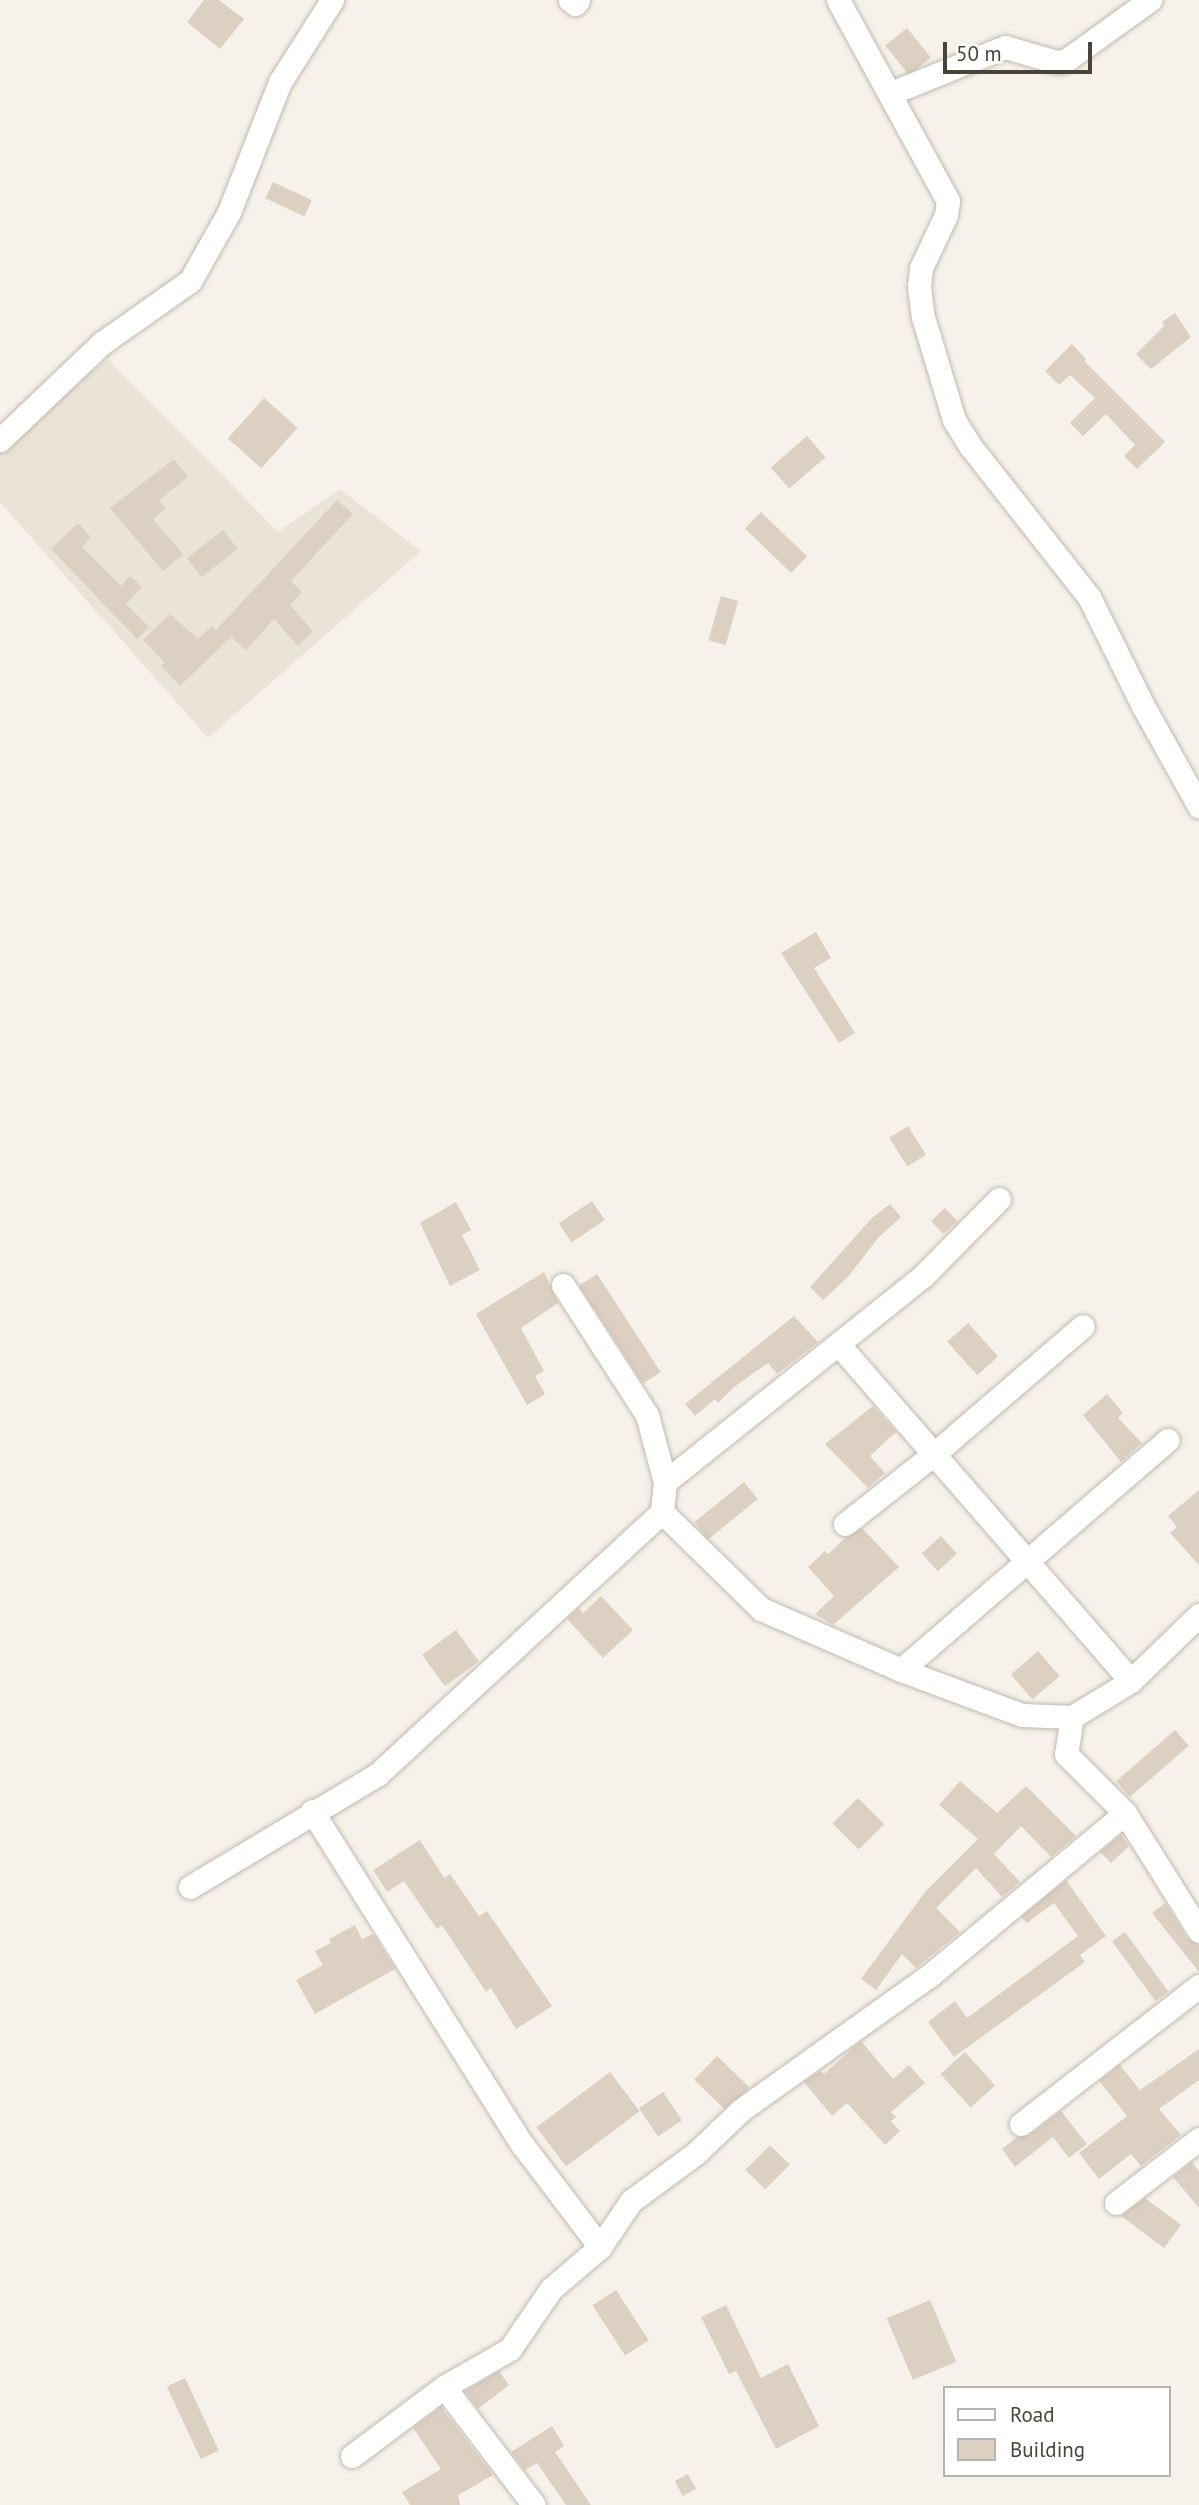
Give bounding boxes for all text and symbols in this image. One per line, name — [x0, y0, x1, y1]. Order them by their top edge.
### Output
scale bar — [947, 28, 1096, 72]
text: 50 m — [956, 40, 1002, 67]
legend — [944, 2386, 1171, 2477]
text: Road — [1010, 2401, 1054, 2428]
text: Building — [1010, 2436, 1085, 2463]

